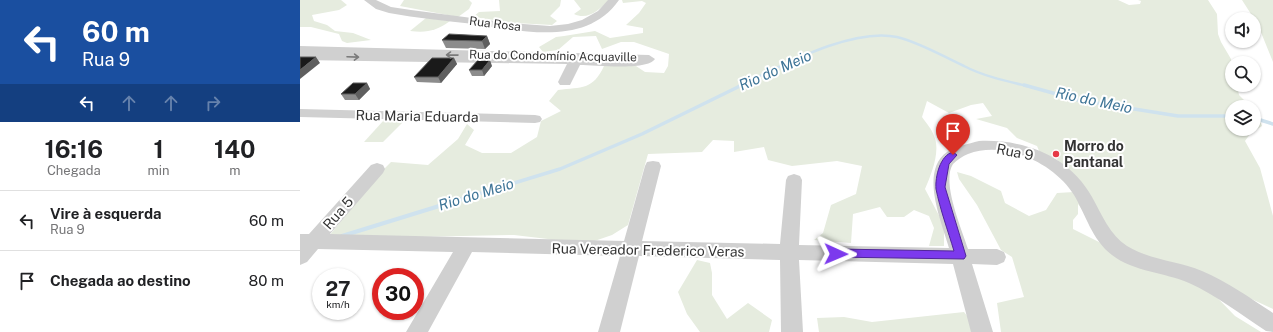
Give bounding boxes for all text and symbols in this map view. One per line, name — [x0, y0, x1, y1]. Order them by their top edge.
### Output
map controls — [1225, 12, 1261, 136]
button: sound — [1225, 12, 1261, 48]
street label: Rua Rosa — [468, 14, 522, 34]
text: 60 m — [82, 15, 150, 48]
icon: left — [16, 16, 68, 68]
water label: Rio do Meio — [736, 46, 814, 94]
street label: Rua do Condomínio Acquaville — [469, 48, 637, 64]
text: Rua 9 — [82, 49, 130, 70]
one-way arrow — [446, 51, 459, 59]
one-way arrow — [346, 54, 359, 61]
button: search — [1225, 56, 1261, 92]
water label: Rio do Meio — [1054, 84, 1134, 116]
icon: left — [76, 92, 98, 114]
icon: ahead — [118, 92, 140, 114]
icon: ahead — [160, 92, 182, 114]
icon: right — [202, 92, 224, 114]
button: layers — [1225, 100, 1261, 136]
street label: Rua Maria Eduarda — [355, 107, 479, 125]
pin — [936, 114, 970, 155]
icon: arrive — [942, 120, 964, 142]
text: 16:16 — [44, 135, 103, 163]
text: 1 — [153, 135, 164, 163]
text: 140 — [214, 135, 256, 163]
place label: Morro do Pantanal — [1064, 138, 1124, 170]
street label: Rua 9 — [995, 141, 1035, 163]
marker: Morro do Pantanal — [1051, 149, 1061, 159]
text: Chegada — [47, 163, 101, 178]
text: min — [148, 163, 170, 178]
text: m — [229, 163, 240, 178]
water label: Rio do Meio — [436, 174, 516, 214]
street label: Rua 5 — [320, 194, 356, 232]
text: Vire à esquerda — [50, 205, 162, 222]
icon: left — [16, 210, 38, 232]
text: 60 m — [249, 212, 284, 229]
text: Rua 9 — [50, 222, 85, 237]
position arrow — [815, 233, 857, 275]
street label: Rua Vereador Frederico Veras — [551, 240, 745, 260]
speed limit sign: 30 — [372, 268, 424, 320]
icon: arrive — [16, 270, 38, 292]
text: Chegada ao destino — [50, 272, 191, 289]
text: 80 m — [249, 272, 284, 289]
text: 27 — [325, 277, 351, 301]
text: km/h — [326, 298, 350, 310]

